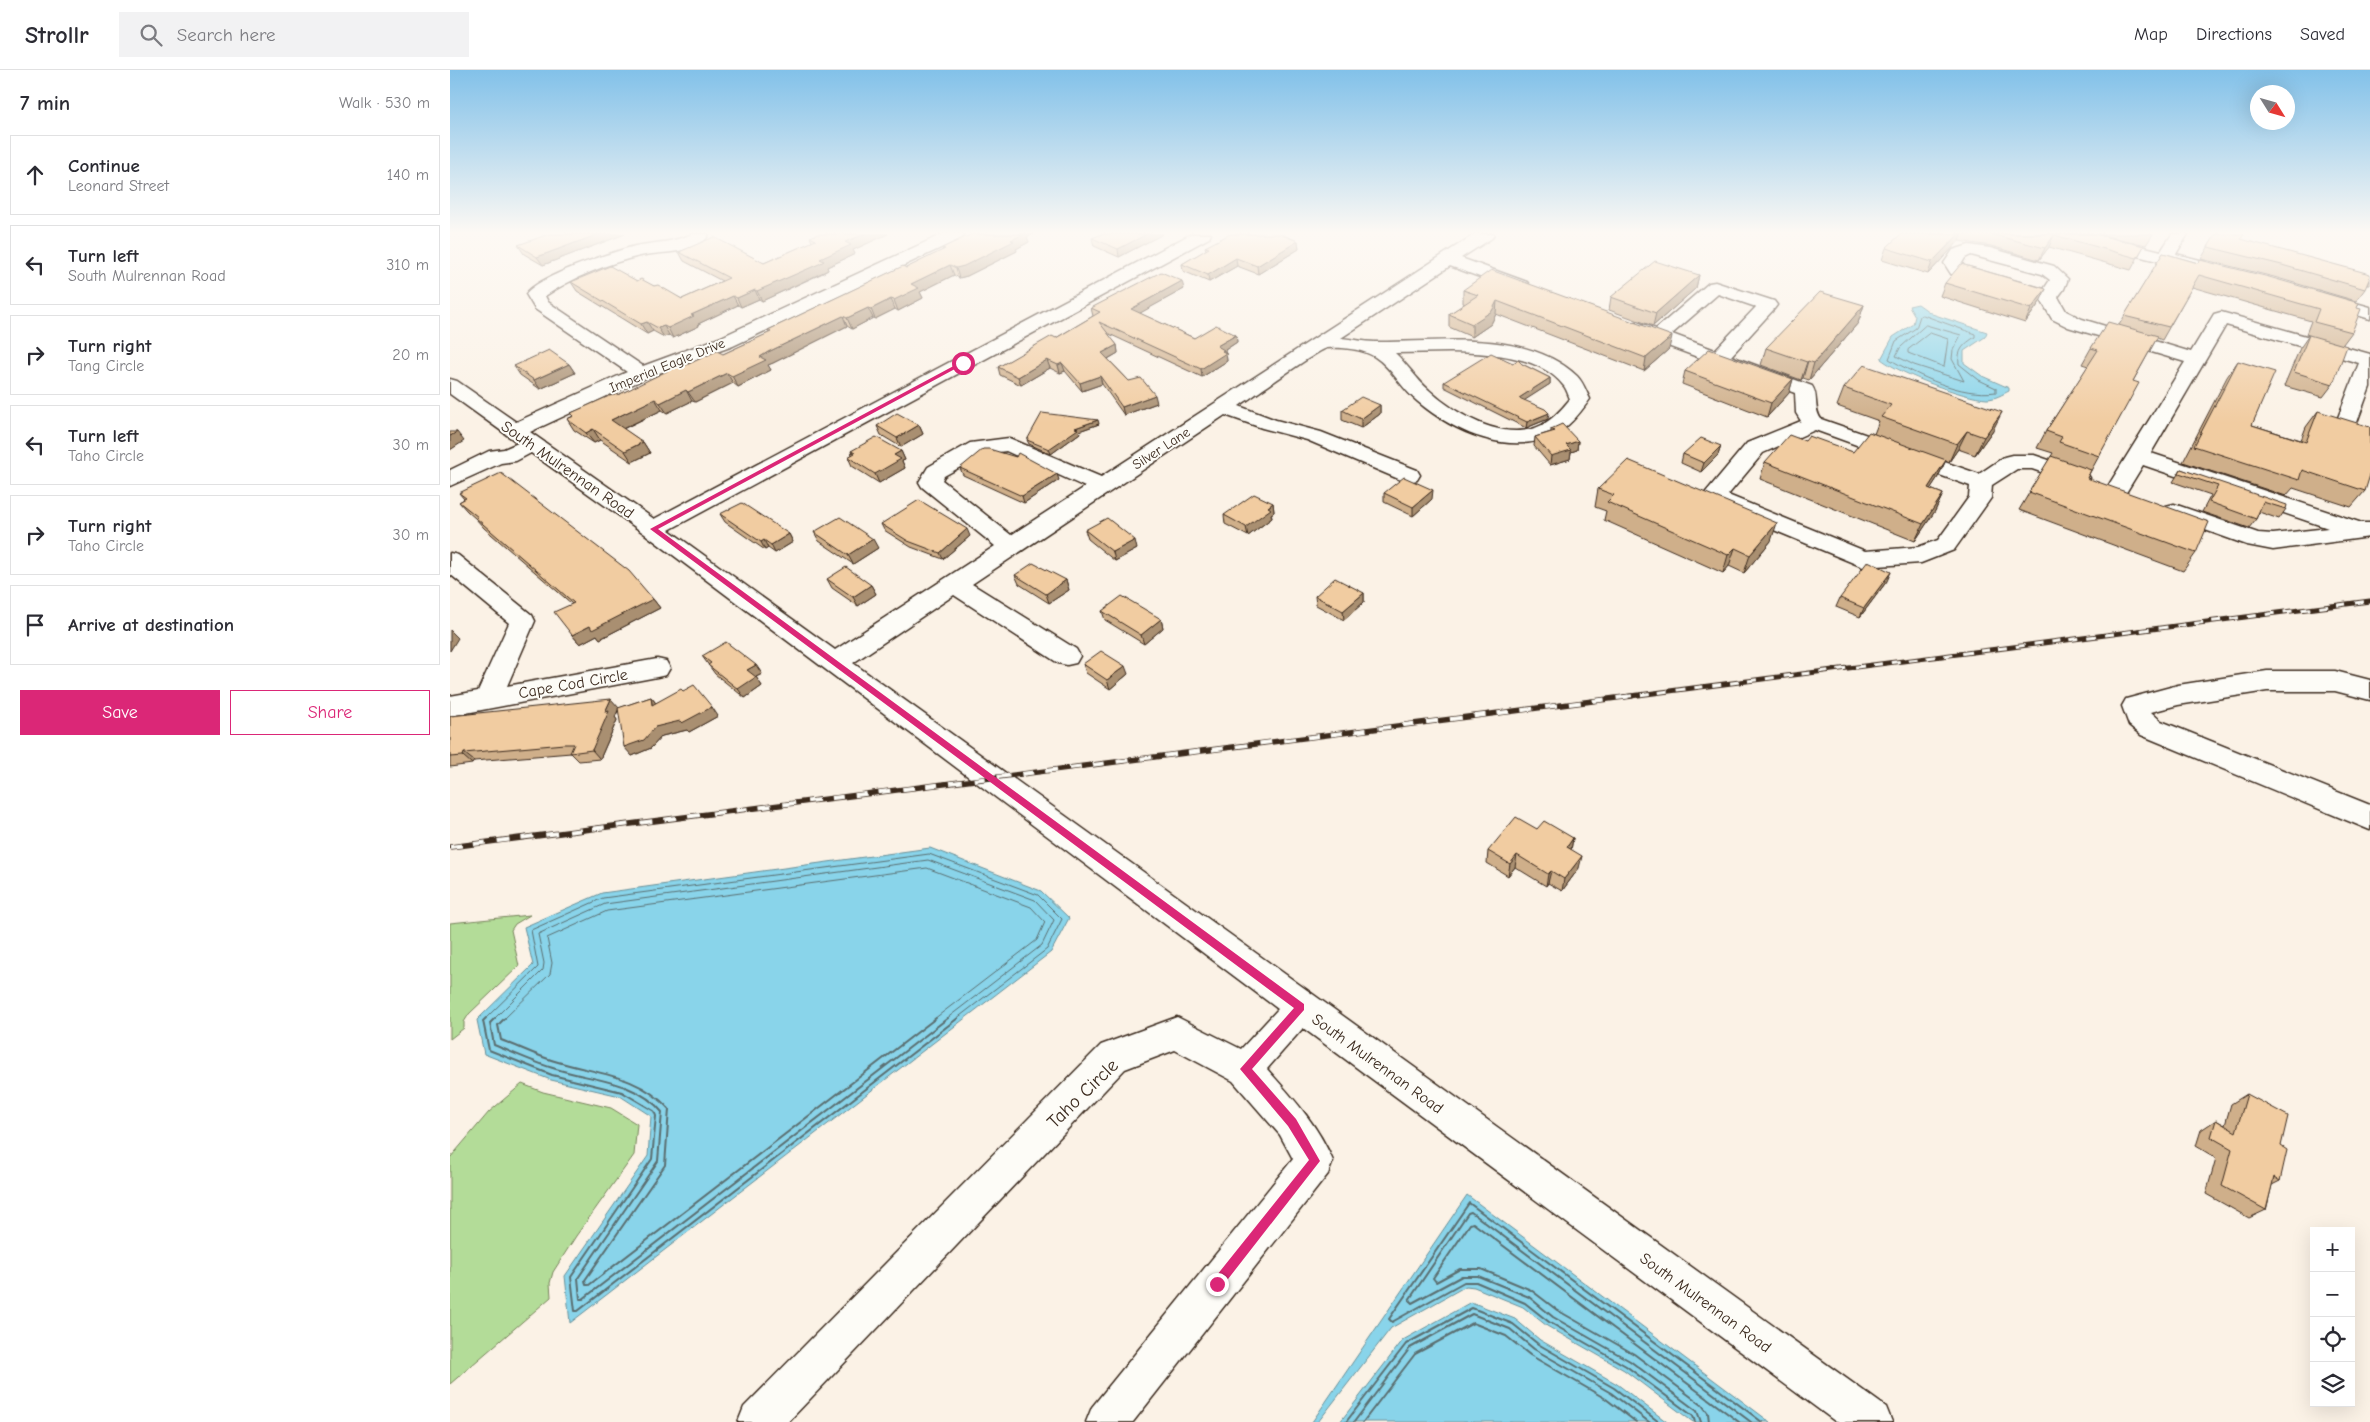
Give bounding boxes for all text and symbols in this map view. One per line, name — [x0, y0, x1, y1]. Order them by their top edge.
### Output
search box — [119, 12, 469, 57]
text: Strollr — [25, 21, 89, 49]
icon: search — [137, 21, 165, 49]
text: Search here — [177, 24, 276, 46]
text: Map — [2134, 24, 2168, 45]
text: Directions — [2196, 24, 2272, 45]
text: Saved — [2300, 24, 2345, 45]
north arrow — [2250, 85, 2295, 130]
text: 7 min — [20, 91, 70, 115]
text: Walk · 530 m — [339, 94, 430, 112]
text: Continue — [68, 155, 140, 177]
icon: ahead — [21, 161, 49, 189]
text: 140 m — [387, 166, 429, 184]
text: Leonard Street — [68, 177, 169, 195]
text: Turn left — [68, 245, 139, 267]
icon: left — [21, 251, 49, 279]
text: 310 m — [386, 256, 429, 274]
text: South Mulrennan Road — [68, 267, 226, 285]
text: Turn right — [68, 335, 152, 357]
street label: Imperial Eagle Drive — [607, 335, 727, 396]
icon: right — [21, 341, 49, 369]
text: 20 m — [392, 346, 429, 364]
route start — [952, 352, 975, 375]
text: Tang Circle — [68, 357, 144, 375]
street label: South Mulrennan Road — [498, 417, 637, 522]
street label: Silver Lane — [1129, 423, 1193, 473]
text: Turn left — [68, 425, 139, 447]
icon: left — [21, 431, 49, 459]
text: 30 m — [393, 436, 429, 454]
text: Taho Circle — [68, 447, 144, 465]
text: Turn right — [68, 515, 152, 537]
icon: right — [21, 521, 49, 549]
text: 30 m — [393, 526, 429, 544]
text: Taho Circle — [68, 537, 144, 555]
icon: arrive — [21, 611, 49, 639]
text: Arrive at destination — [68, 614, 234, 636]
street label: Cape Cod Circle — [517, 666, 629, 702]
button: Save — [20, 690, 220, 735]
button: Share — [230, 690, 430, 735]
street label: South Mulrennan Road — [1308, 1010, 1447, 1117]
street label: Taho Circle — [1043, 1054, 1123, 1133]
map controls — [2310, 1227, 2355, 1407]
button: + — [2310, 1227, 2355, 1272]
street label: South Mulrennan Road — [1636, 1249, 1775, 1356]
button: − — [2310, 1272, 2355, 1317]
route end — [1206, 1273, 1229, 1296]
button: locate — [2310, 1317, 2355, 1362]
button: layers — [2310, 1362, 2355, 1407]

